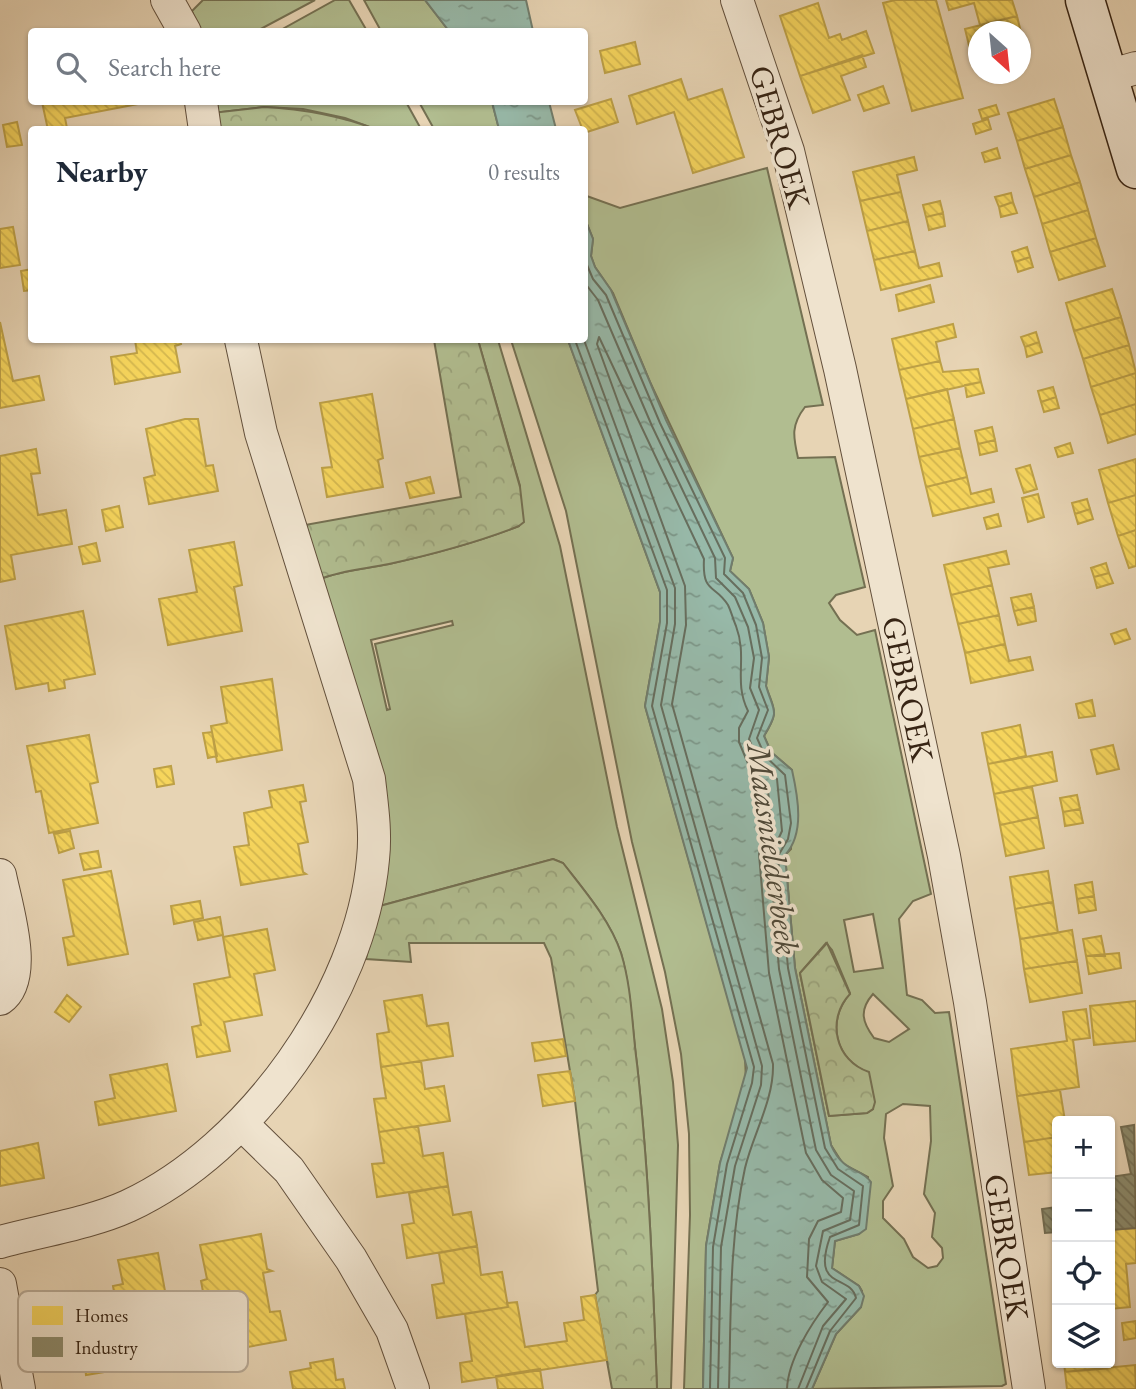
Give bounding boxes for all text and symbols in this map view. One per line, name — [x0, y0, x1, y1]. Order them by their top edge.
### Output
north arrow — [968, 21, 1031, 84]
search box — [28, 28, 588, 105]
icon: search — [52, 48, 90, 86]
text: Search here — [108, 50, 221, 84]
street label: GEBROEK — [740, 60, 821, 215]
text: Nearby — [56, 152, 148, 191]
text: 0 results — [488, 157, 560, 187]
street label: GEBROEK — [872, 613, 944, 767]
water label: Maasnielderbeek — [737, 739, 810, 957]
map controls — [1052, 1116, 1115, 1368]
button: + — [1052, 1116, 1115, 1179]
street label: GEBROEK — [975, 1171, 1039, 1324]
button: − — [1052, 1179, 1115, 1242]
button: locate — [1052, 1242, 1115, 1305]
legend — [18, 1291, 248, 1372]
text: Homes — [75, 1303, 128, 1328]
button: layers — [1052, 1305, 1115, 1368]
text: Industry — [75, 1335, 139, 1360]

